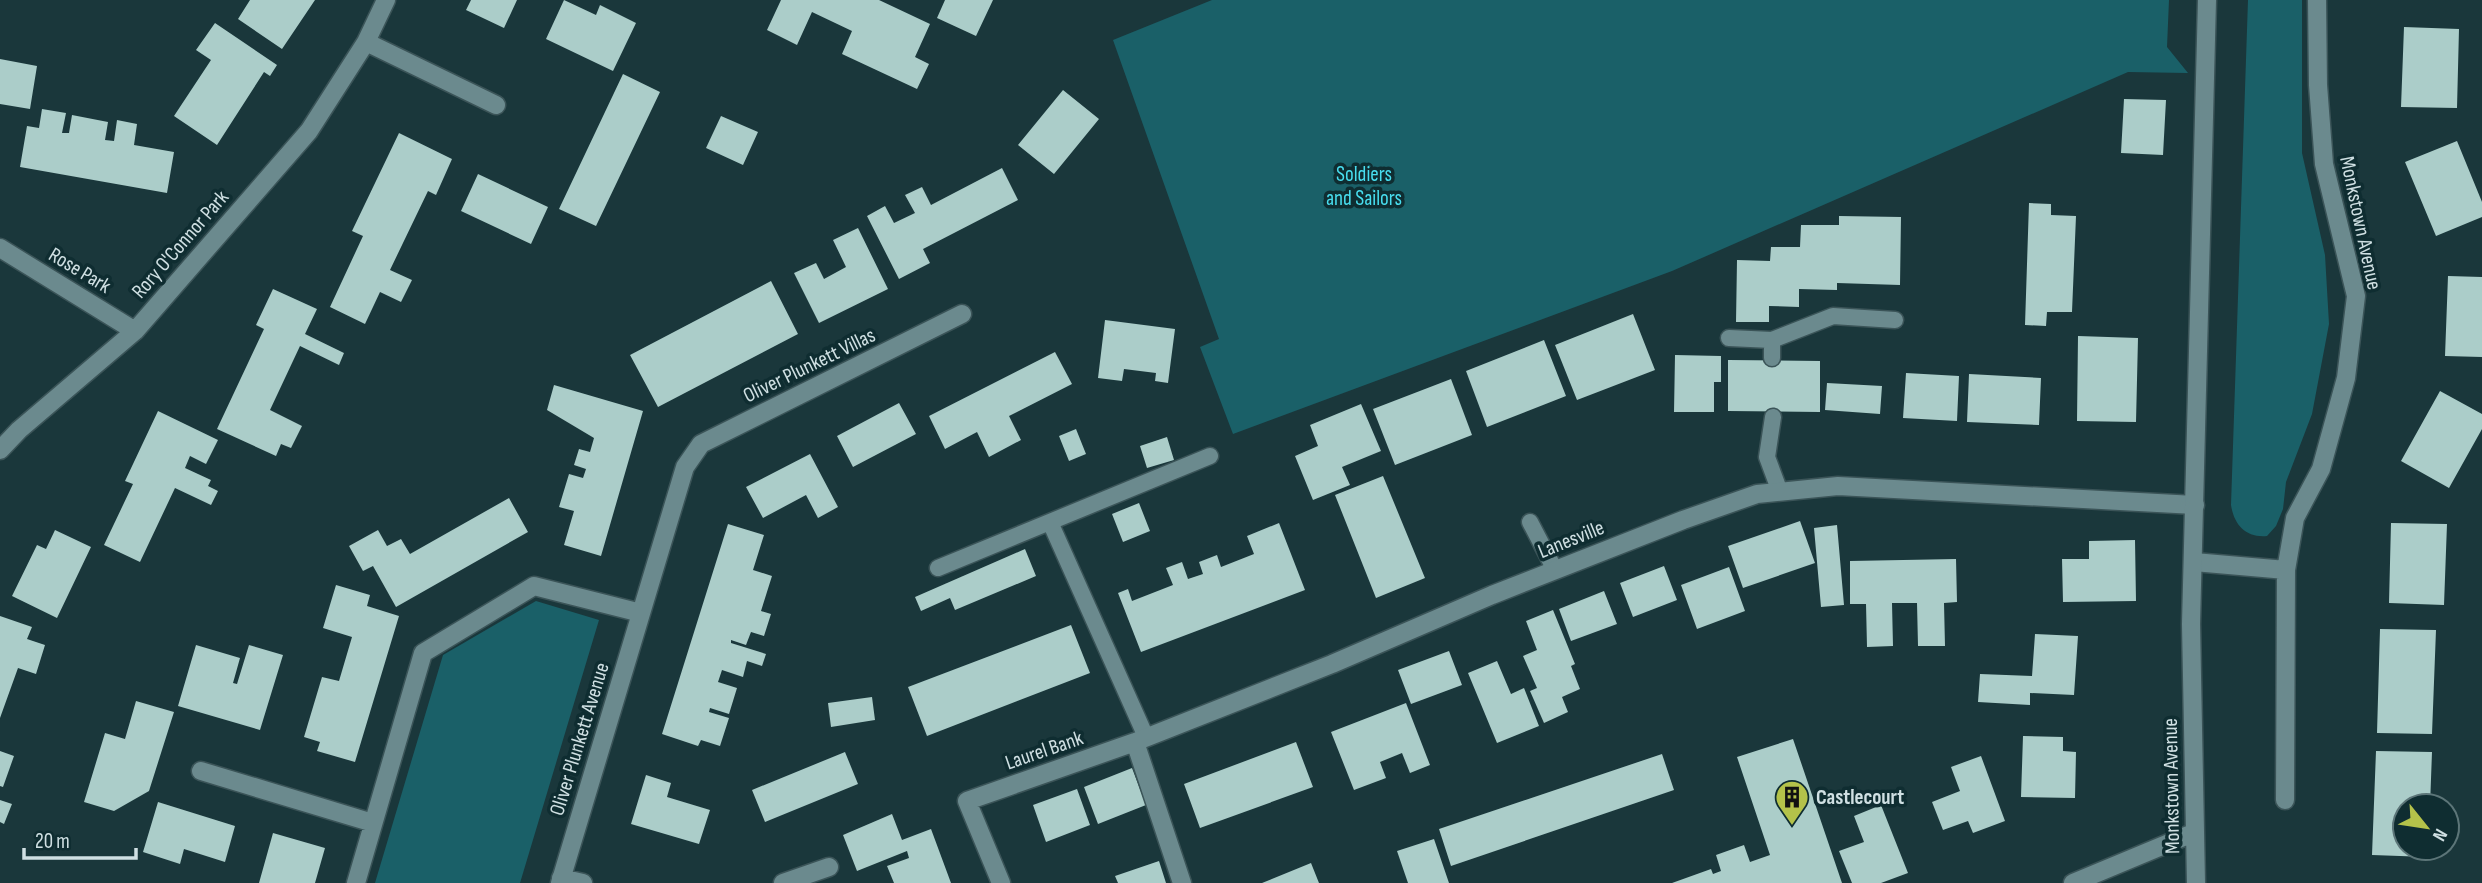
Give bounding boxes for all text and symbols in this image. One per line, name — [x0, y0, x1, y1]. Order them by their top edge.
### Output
street label: Monkstown Avenue — [2334, 154, 2387, 292]
park label: Soldiers and Sailors — [1326, 162, 1402, 211]
street label: Rory O'Connor Park — [127, 185, 234, 303]
street label: Rose Park — [44, 242, 115, 299]
street label: Oliver Plunkett Villas — [739, 323, 879, 408]
street label: Lanesville — [1534, 515, 1608, 564]
street label: Oliver Plunkett Avenue — [544, 660, 615, 819]
street label: Monkstown Avenue — [2158, 718, 2185, 854]
street label: Laurel Bank — [1002, 726, 1086, 775]
building icon: Castlecourt — [1773, 778, 1811, 827]
place label: Castlecourt — [1816, 785, 1904, 810]
north arrow — [2391, 792, 2461, 862]
scale bar — [24, 816, 136, 860]
text: N — [2427, 825, 2452, 845]
text: 20 m — [35, 829, 70, 854]

